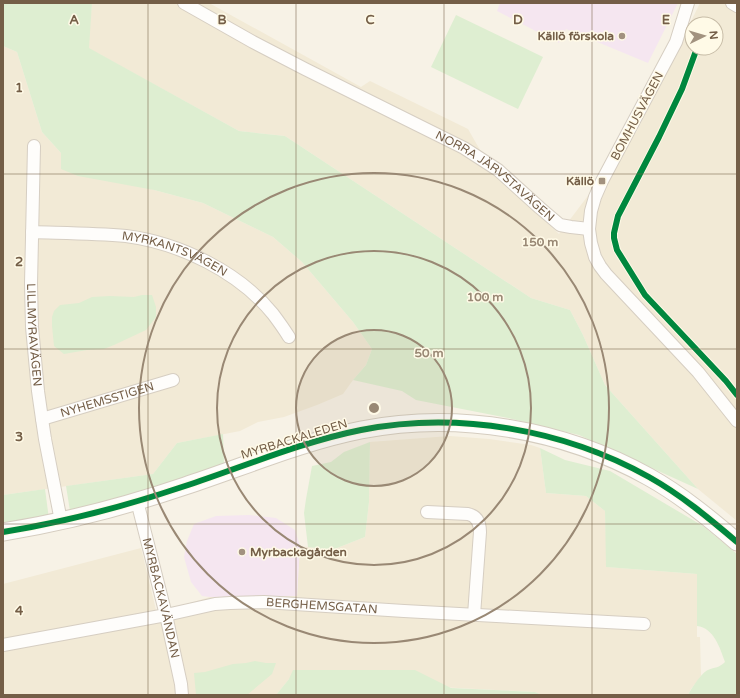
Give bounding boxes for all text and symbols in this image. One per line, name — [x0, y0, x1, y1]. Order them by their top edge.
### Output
text: A — [69, 12, 79, 28]
text: B — [217, 12, 227, 28]
text: C — [365, 12, 375, 28]
text: D — [513, 12, 523, 28]
text: E — [662, 12, 670, 28]
north arrow — [684, 16, 724, 56]
place label: Källö förskola — [537, 29, 614, 43]
text: N — [707, 30, 720, 40]
marker: Källö förskola — [617, 31, 627, 41]
street label: BOMHUSVÄGEN — [608, 69, 666, 163]
text: 1 — [15, 80, 23, 96]
street label: NORRA JÄRVSTAVÄGEN — [433, 128, 557, 224]
place label: Källö — [566, 174, 594, 188]
marker: Källö — [597, 176, 607, 186]
street label: MYRKANTSVÄGEN — [121, 229, 230, 279]
text: 150 m — [522, 235, 558, 249]
text: 2 — [15, 254, 23, 270]
street label: LILLMYRAVÄGEN — [24, 283, 45, 387]
text: 100 m — [467, 290, 503, 304]
text: 50 m — [414, 346, 444, 360]
street label: NYHEMSSTIGEN — [59, 379, 156, 420]
centre of rings — [367, 401, 381, 415]
street label: MYRBACKALEDEN — [239, 416, 349, 462]
text: 3 — [15, 429, 23, 445]
street label: MYRBACKAVÄNDAN — [140, 536, 182, 660]
place label: Myrbackagården — [250, 545, 347, 560]
marker: Myrbackagården — [237, 547, 247, 557]
street label: BERGHEMSGATAN — [266, 595, 378, 616]
text: 4 — [15, 603, 24, 619]

